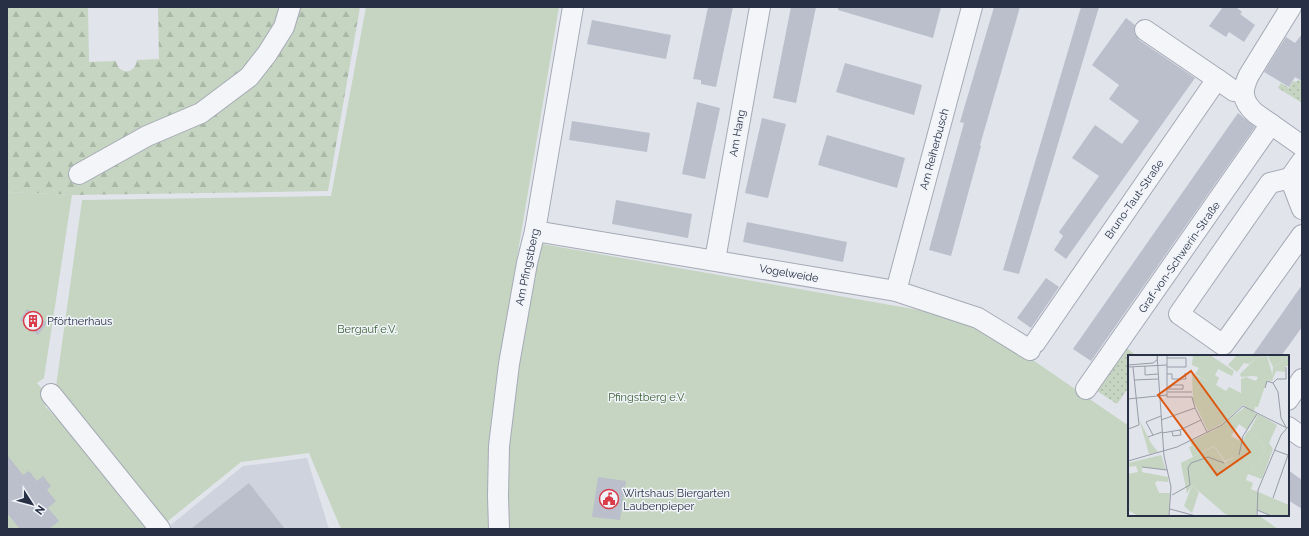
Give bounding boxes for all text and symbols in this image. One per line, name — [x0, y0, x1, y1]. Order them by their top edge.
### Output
street label: Am Reiherbusch — [917, 107, 952, 191]
street label: Am Hang — [727, 109, 748, 158]
street label: Bruno-Taut-Straße — [1102, 157, 1167, 241]
street label: Graf-von-Schwerin-Straße — [1136, 199, 1223, 315]
street label: Am Pfingstberg — [513, 227, 542, 307]
street label: Vogelweide — [758, 262, 820, 285]
building icon: Pförtnerhaus — [22, 310, 44, 332]
place label: Pförtnerhaus — [47, 315, 112, 328]
park label: Bergauf e.V. — [337, 323, 397, 336]
inset map — [1128, 355, 1289, 516]
park label: Pfingstberg e.V. — [608, 391, 686, 404]
north arrow — [12, 484, 52, 524]
place label: Wirtshaus Biergarten Laubenpieper — [623, 487, 730, 513]
public building icon: Wirtshaus Biergarten Laubenpieper — [598, 488, 620, 510]
text: N — [32, 502, 47, 517]

